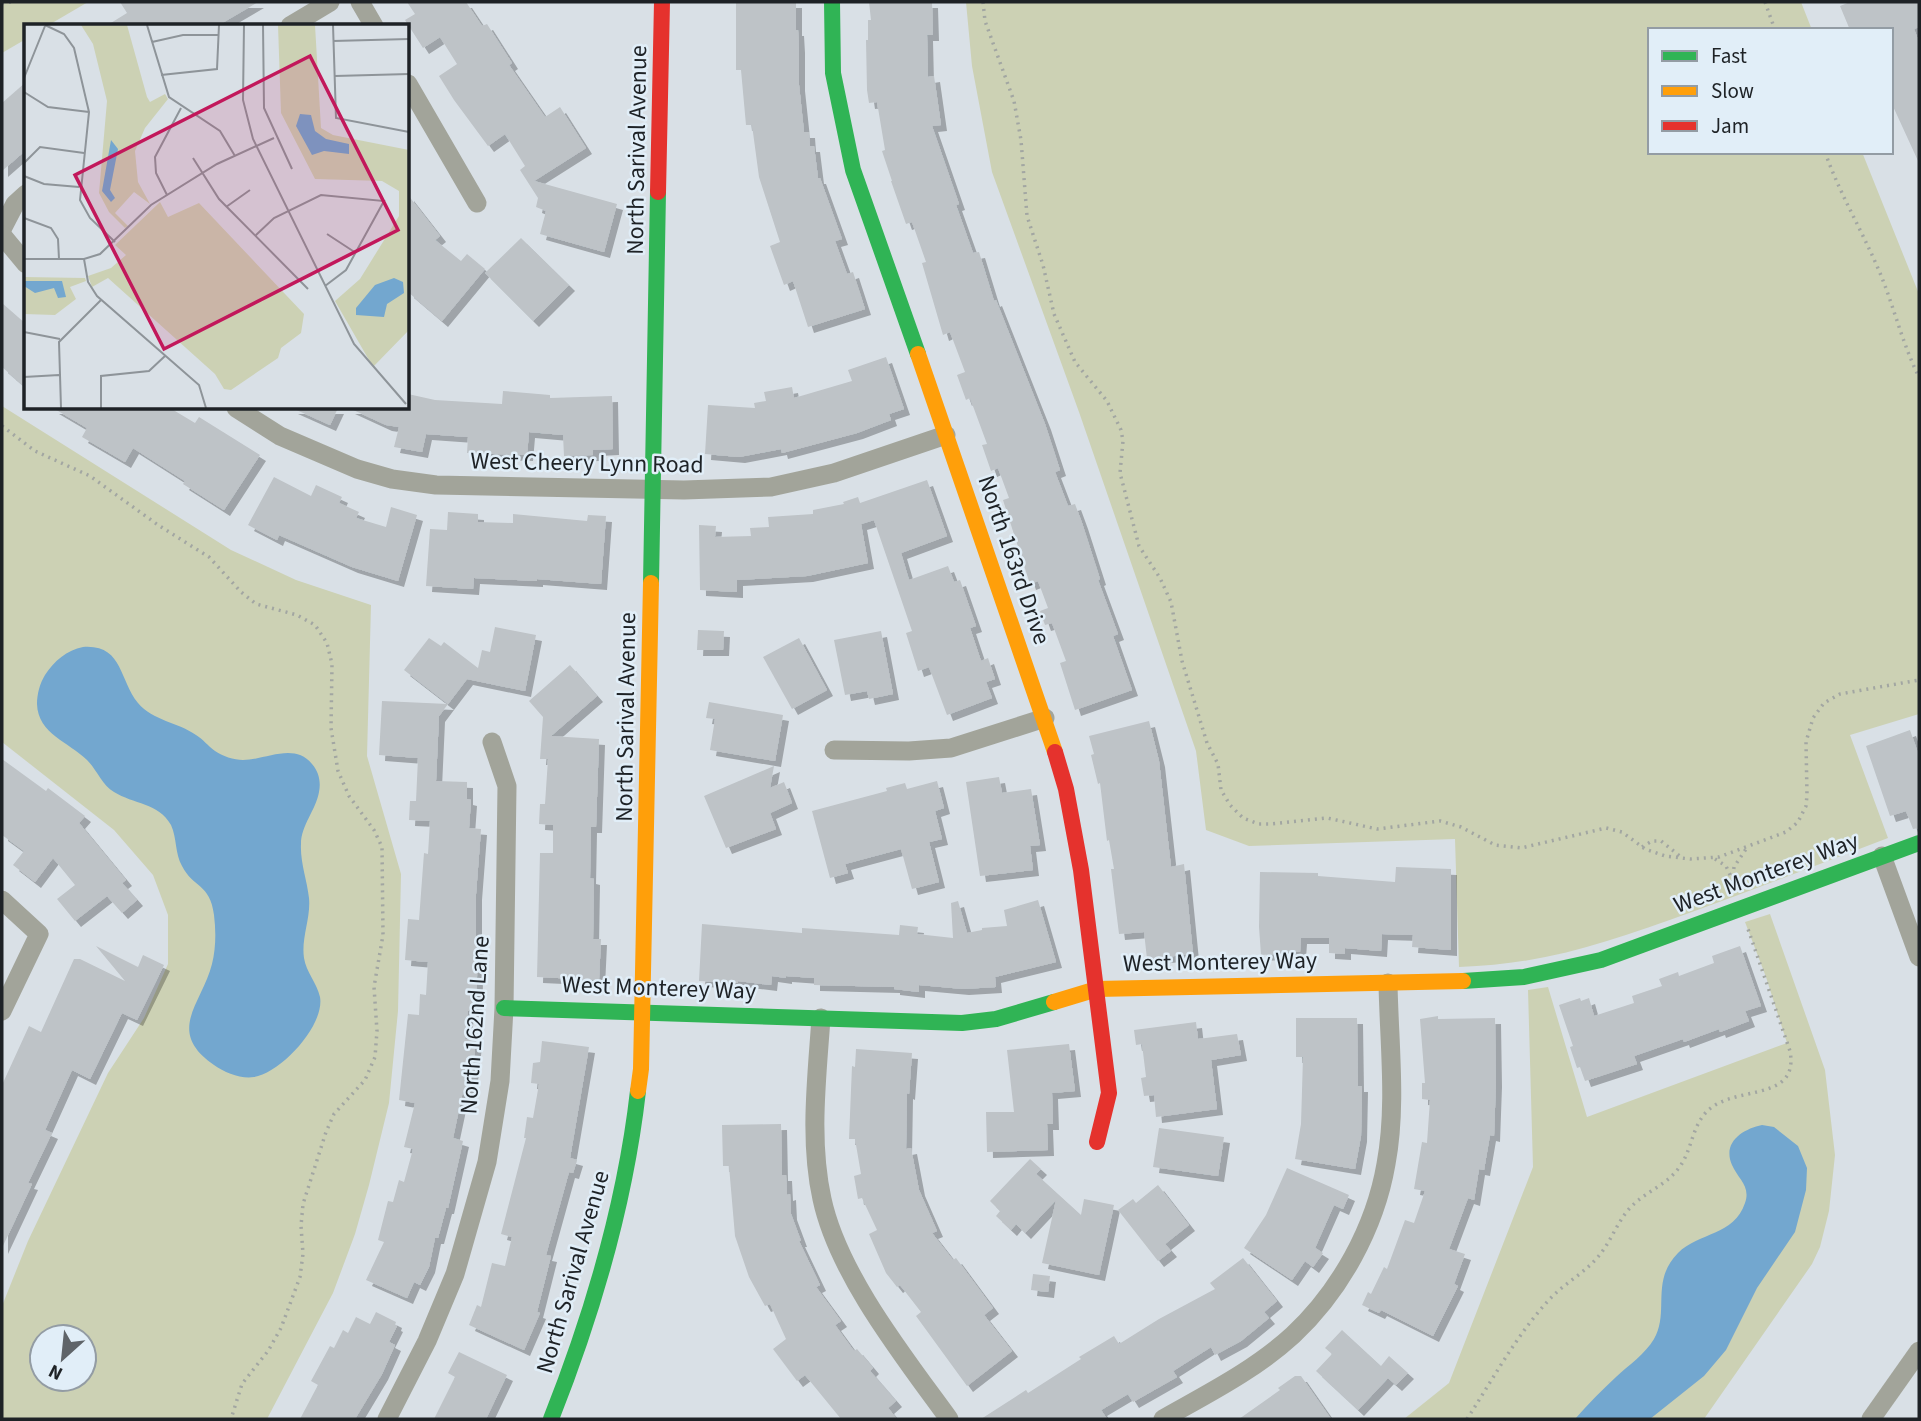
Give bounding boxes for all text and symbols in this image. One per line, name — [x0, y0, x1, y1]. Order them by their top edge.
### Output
inset map — [24, 24, 410, 410]
legend — [1648, 28, 1893, 154]
text: Fast — [1711, 41, 1747, 71]
street label: North Sarival Avenue — [618, 45, 656, 255]
text: Slow — [1711, 76, 1754, 106]
text: Jam — [1711, 111, 1749, 141]
street label: West Cheery Lynn Road — [470, 443, 704, 483]
street label: North 163rd Drive — [969, 471, 1059, 649]
street label: North Sarival Avenue — [607, 612, 645, 822]
street label: West Monterey Way — [1669, 823, 1863, 923]
street label: North 162nd Lane — [451, 935, 499, 1115]
street label: West Monterey Way — [1122, 943, 1318, 981]
street label: West Monterey Way — [561, 967, 757, 1009]
street label: North Sarival Avenue — [527, 1166, 619, 1378]
north arrow — [28, 1323, 98, 1393]
text: N — [44, 1357, 68, 1387]

